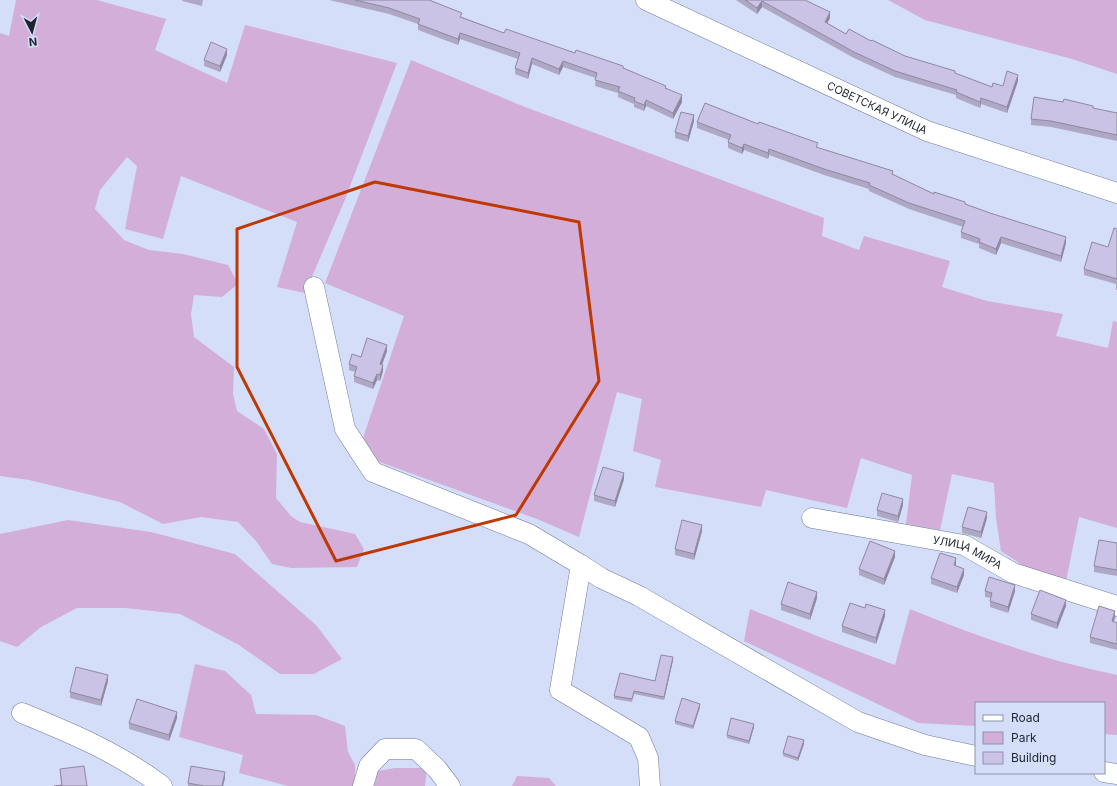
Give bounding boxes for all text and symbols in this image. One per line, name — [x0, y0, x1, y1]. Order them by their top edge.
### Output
north arrow — [12, 12, 52, 52]
text: N — [28, 35, 38, 49]
street label: СОВЕТСКАЯ УЛИЦА — [825, 78, 930, 137]
street label: УЛИЦА МИРА — [932, 533, 1005, 572]
legend — [975, 702, 1105, 774]
text: Road — [1011, 710, 1040, 725]
text: Park — [1011, 730, 1037, 745]
text: Building — [1011, 750, 1056, 765]

